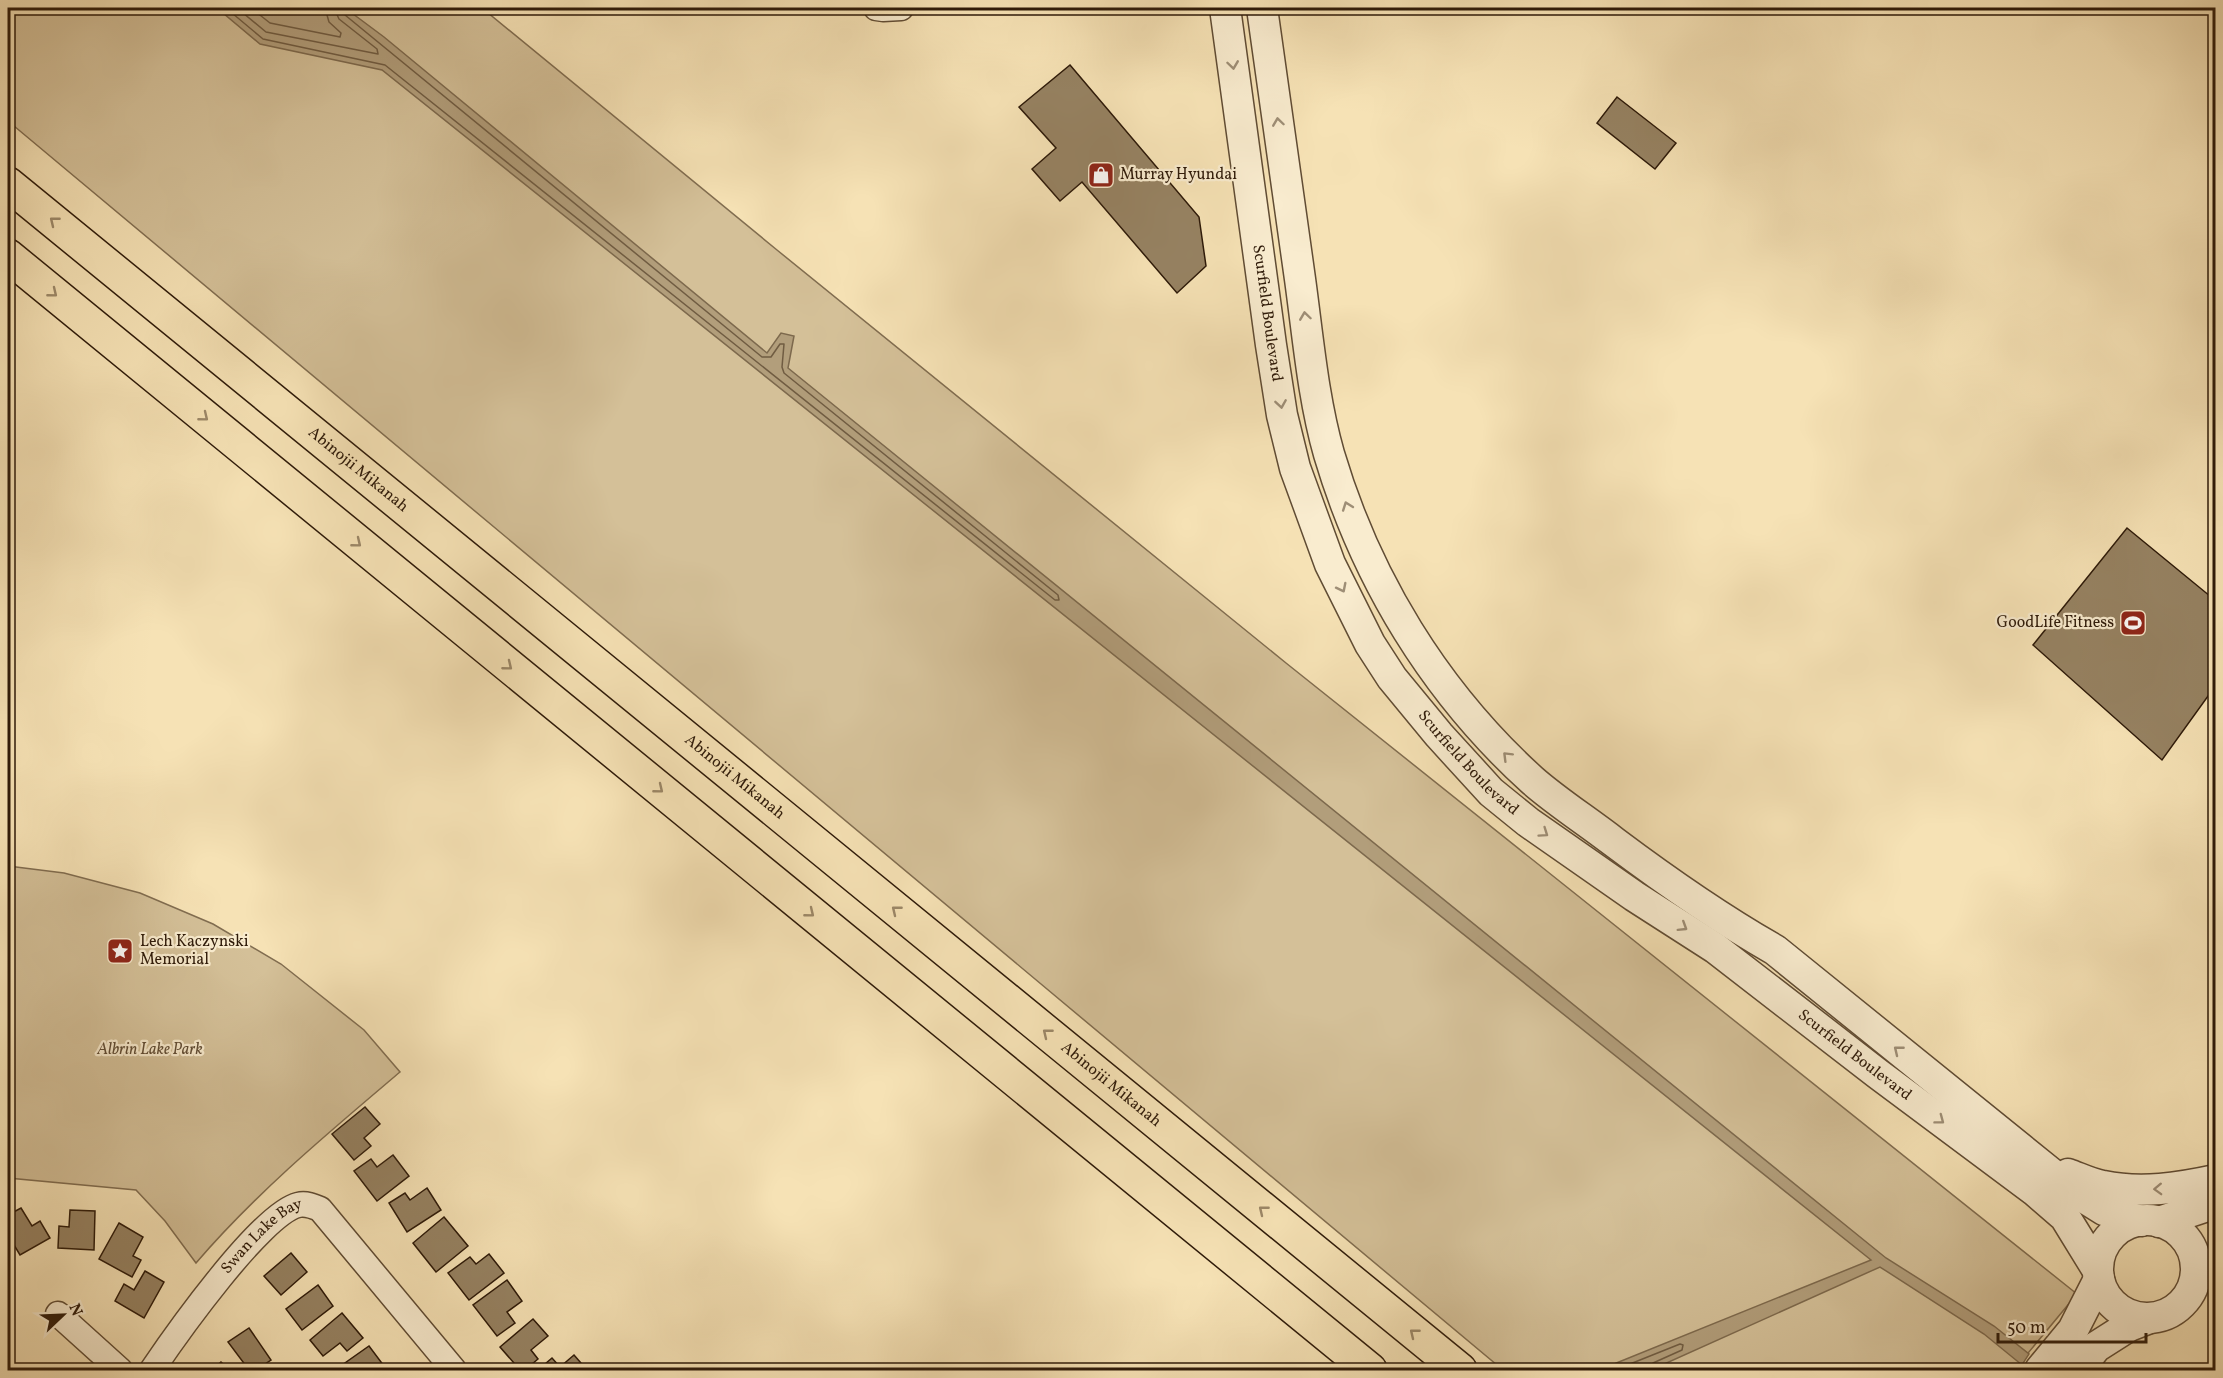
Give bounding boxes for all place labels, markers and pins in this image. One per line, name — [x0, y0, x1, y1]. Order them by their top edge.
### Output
shop icon: Murray Hyundai — [1086, 160, 1116, 190]
place label: Murray Hyundai — [1120, 164, 1237, 186]
sports icon: GoodLife Fitness — [2118, 608, 2148, 638]
place label: GoodLife Fitness — [1996, 612, 2114, 634]
place label: Lech Kaczynski Memorial — [140, 931, 249, 971]
place icon: Lech Kaczynski Memorial — [105, 936, 135, 966]

